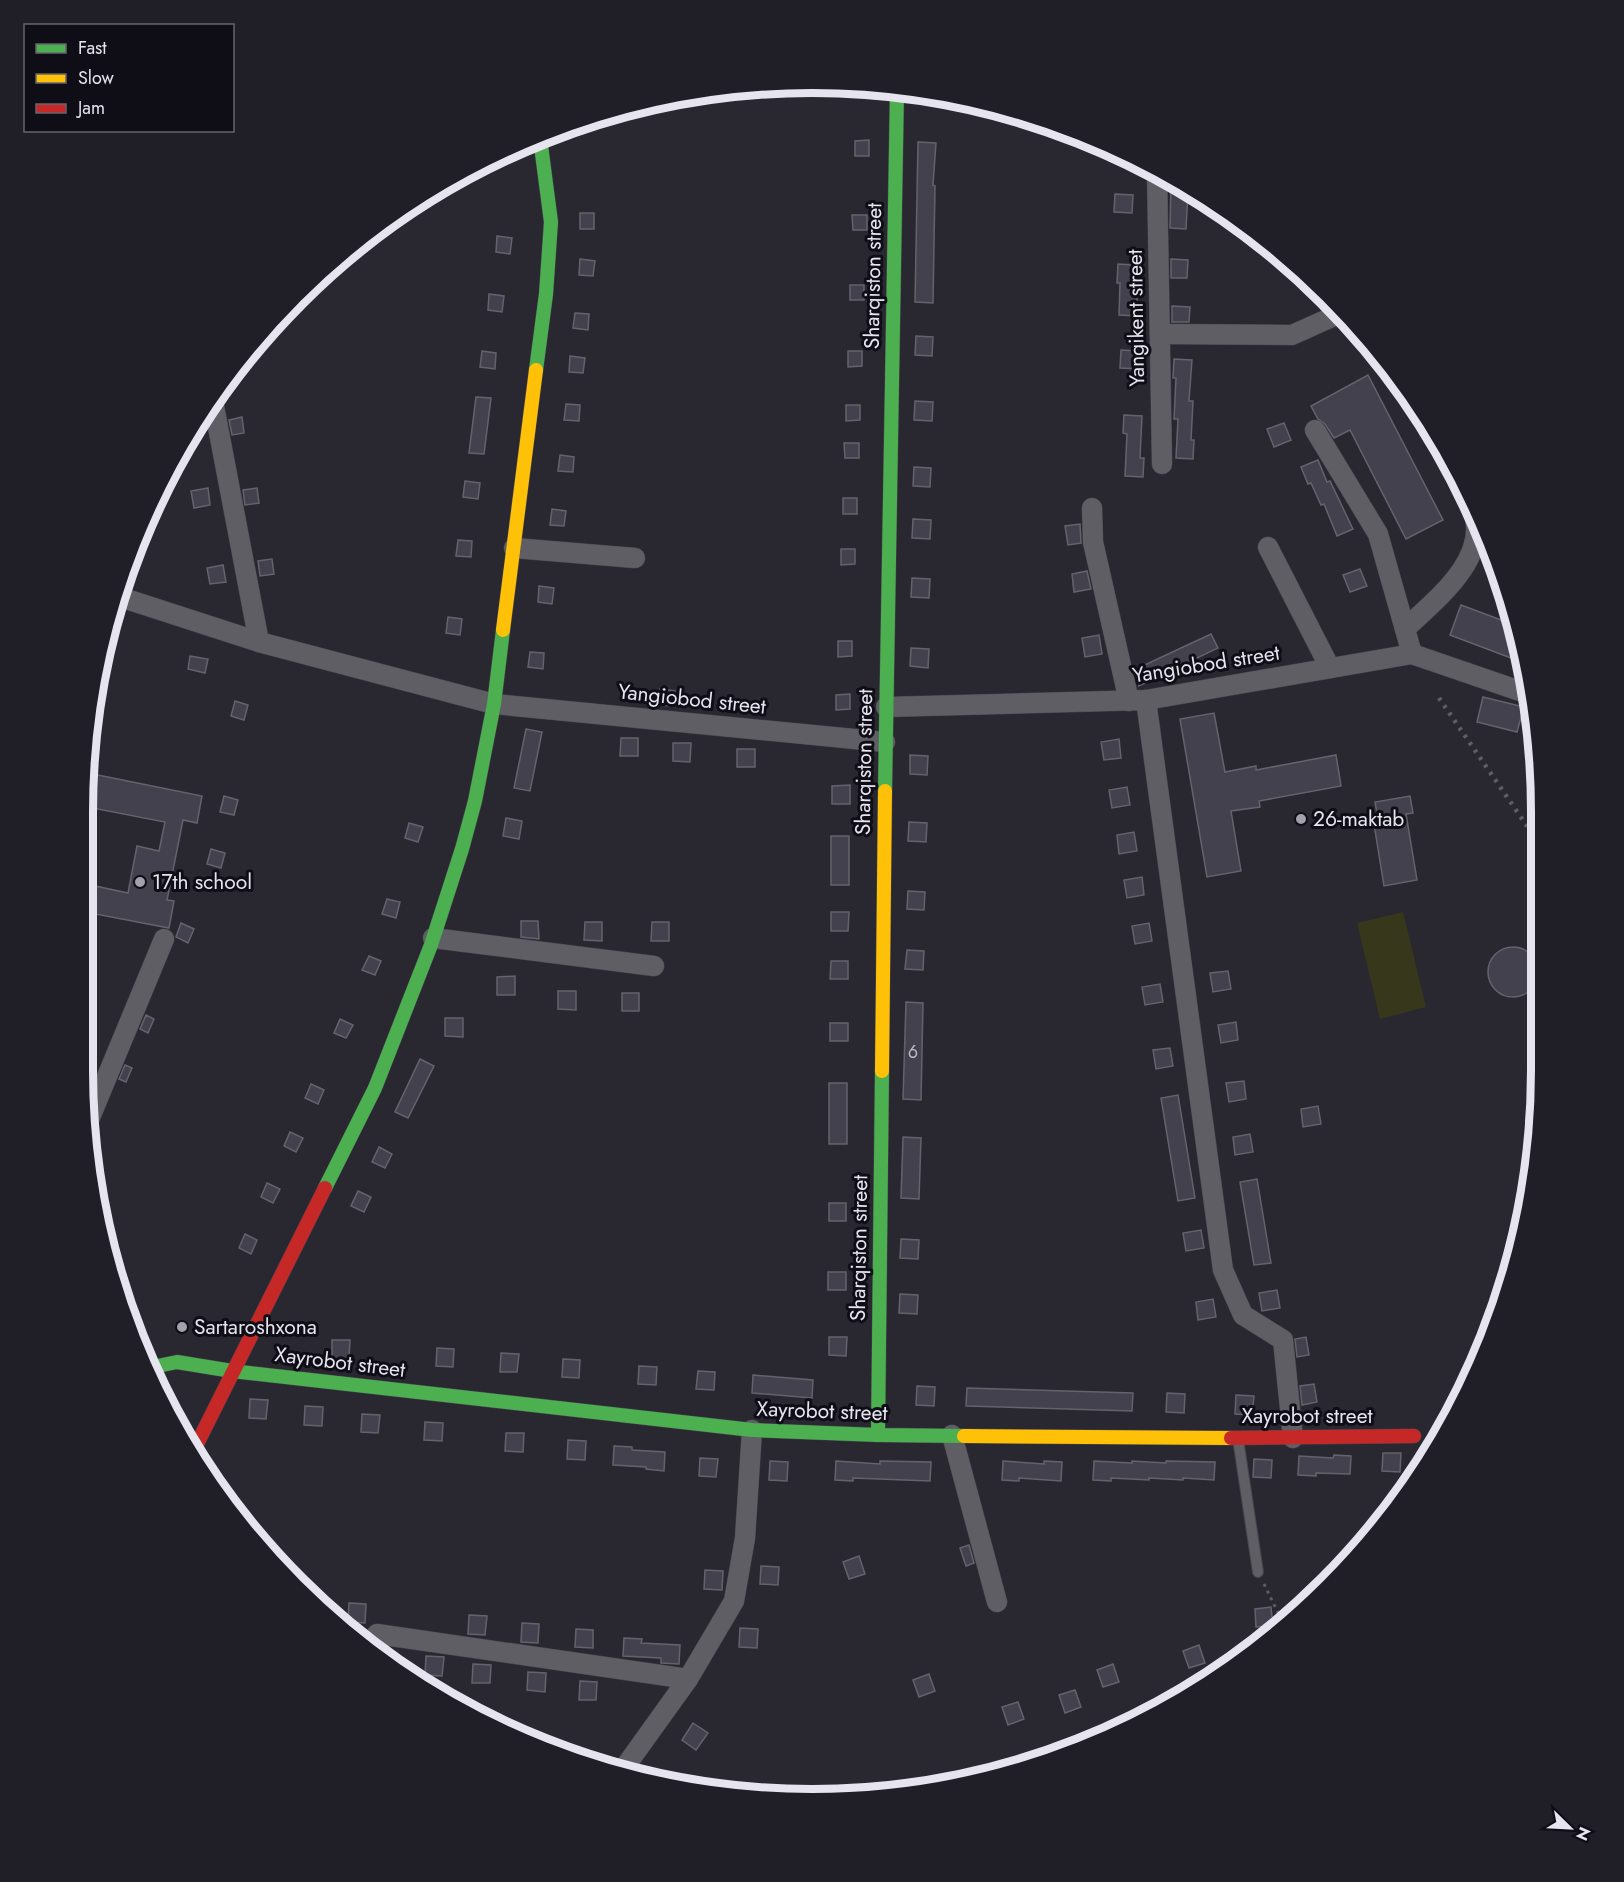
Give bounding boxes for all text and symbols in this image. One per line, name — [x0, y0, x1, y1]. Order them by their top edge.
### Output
legend — [24, 24, 234, 132]
text: Fast — [78, 35, 107, 61]
text: Slow — [78, 65, 115, 91]
text: Jam — [76, 95, 105, 121]
street label: Sharqiston street — [857, 203, 889, 349]
street label: Yangikent street — [1120, 249, 1152, 387]
street label: Yangiobod street — [1130, 638, 1282, 690]
street label: Yangiobod street — [617, 676, 767, 722]
street label: Sharqiston street — [848, 689, 880, 835]
place label: 26-maktab — [1313, 804, 1404, 834]
marker: 26-maktab — [1294, 812, 1308, 826]
place label: 17th school — [152, 867, 252, 897]
marker: 17th school — [133, 875, 147, 889]
house number: 6 — [908, 1039, 918, 1065]
street label: Sharqiston street — [843, 1175, 875, 1321]
place label: Sartaroshxona — [194, 1312, 317, 1342]
marker: Sartaroshxona — [175, 1320, 189, 1334]
street label: Xayrobot street — [273, 1339, 407, 1385]
street label: Xayrobot street — [756, 1394, 888, 1428]
street label: Xayrobot street — [1241, 1401, 1373, 1431]
north arrow — [1540, 1798, 1600, 1858]
text: N — [1570, 1823, 1596, 1844]

